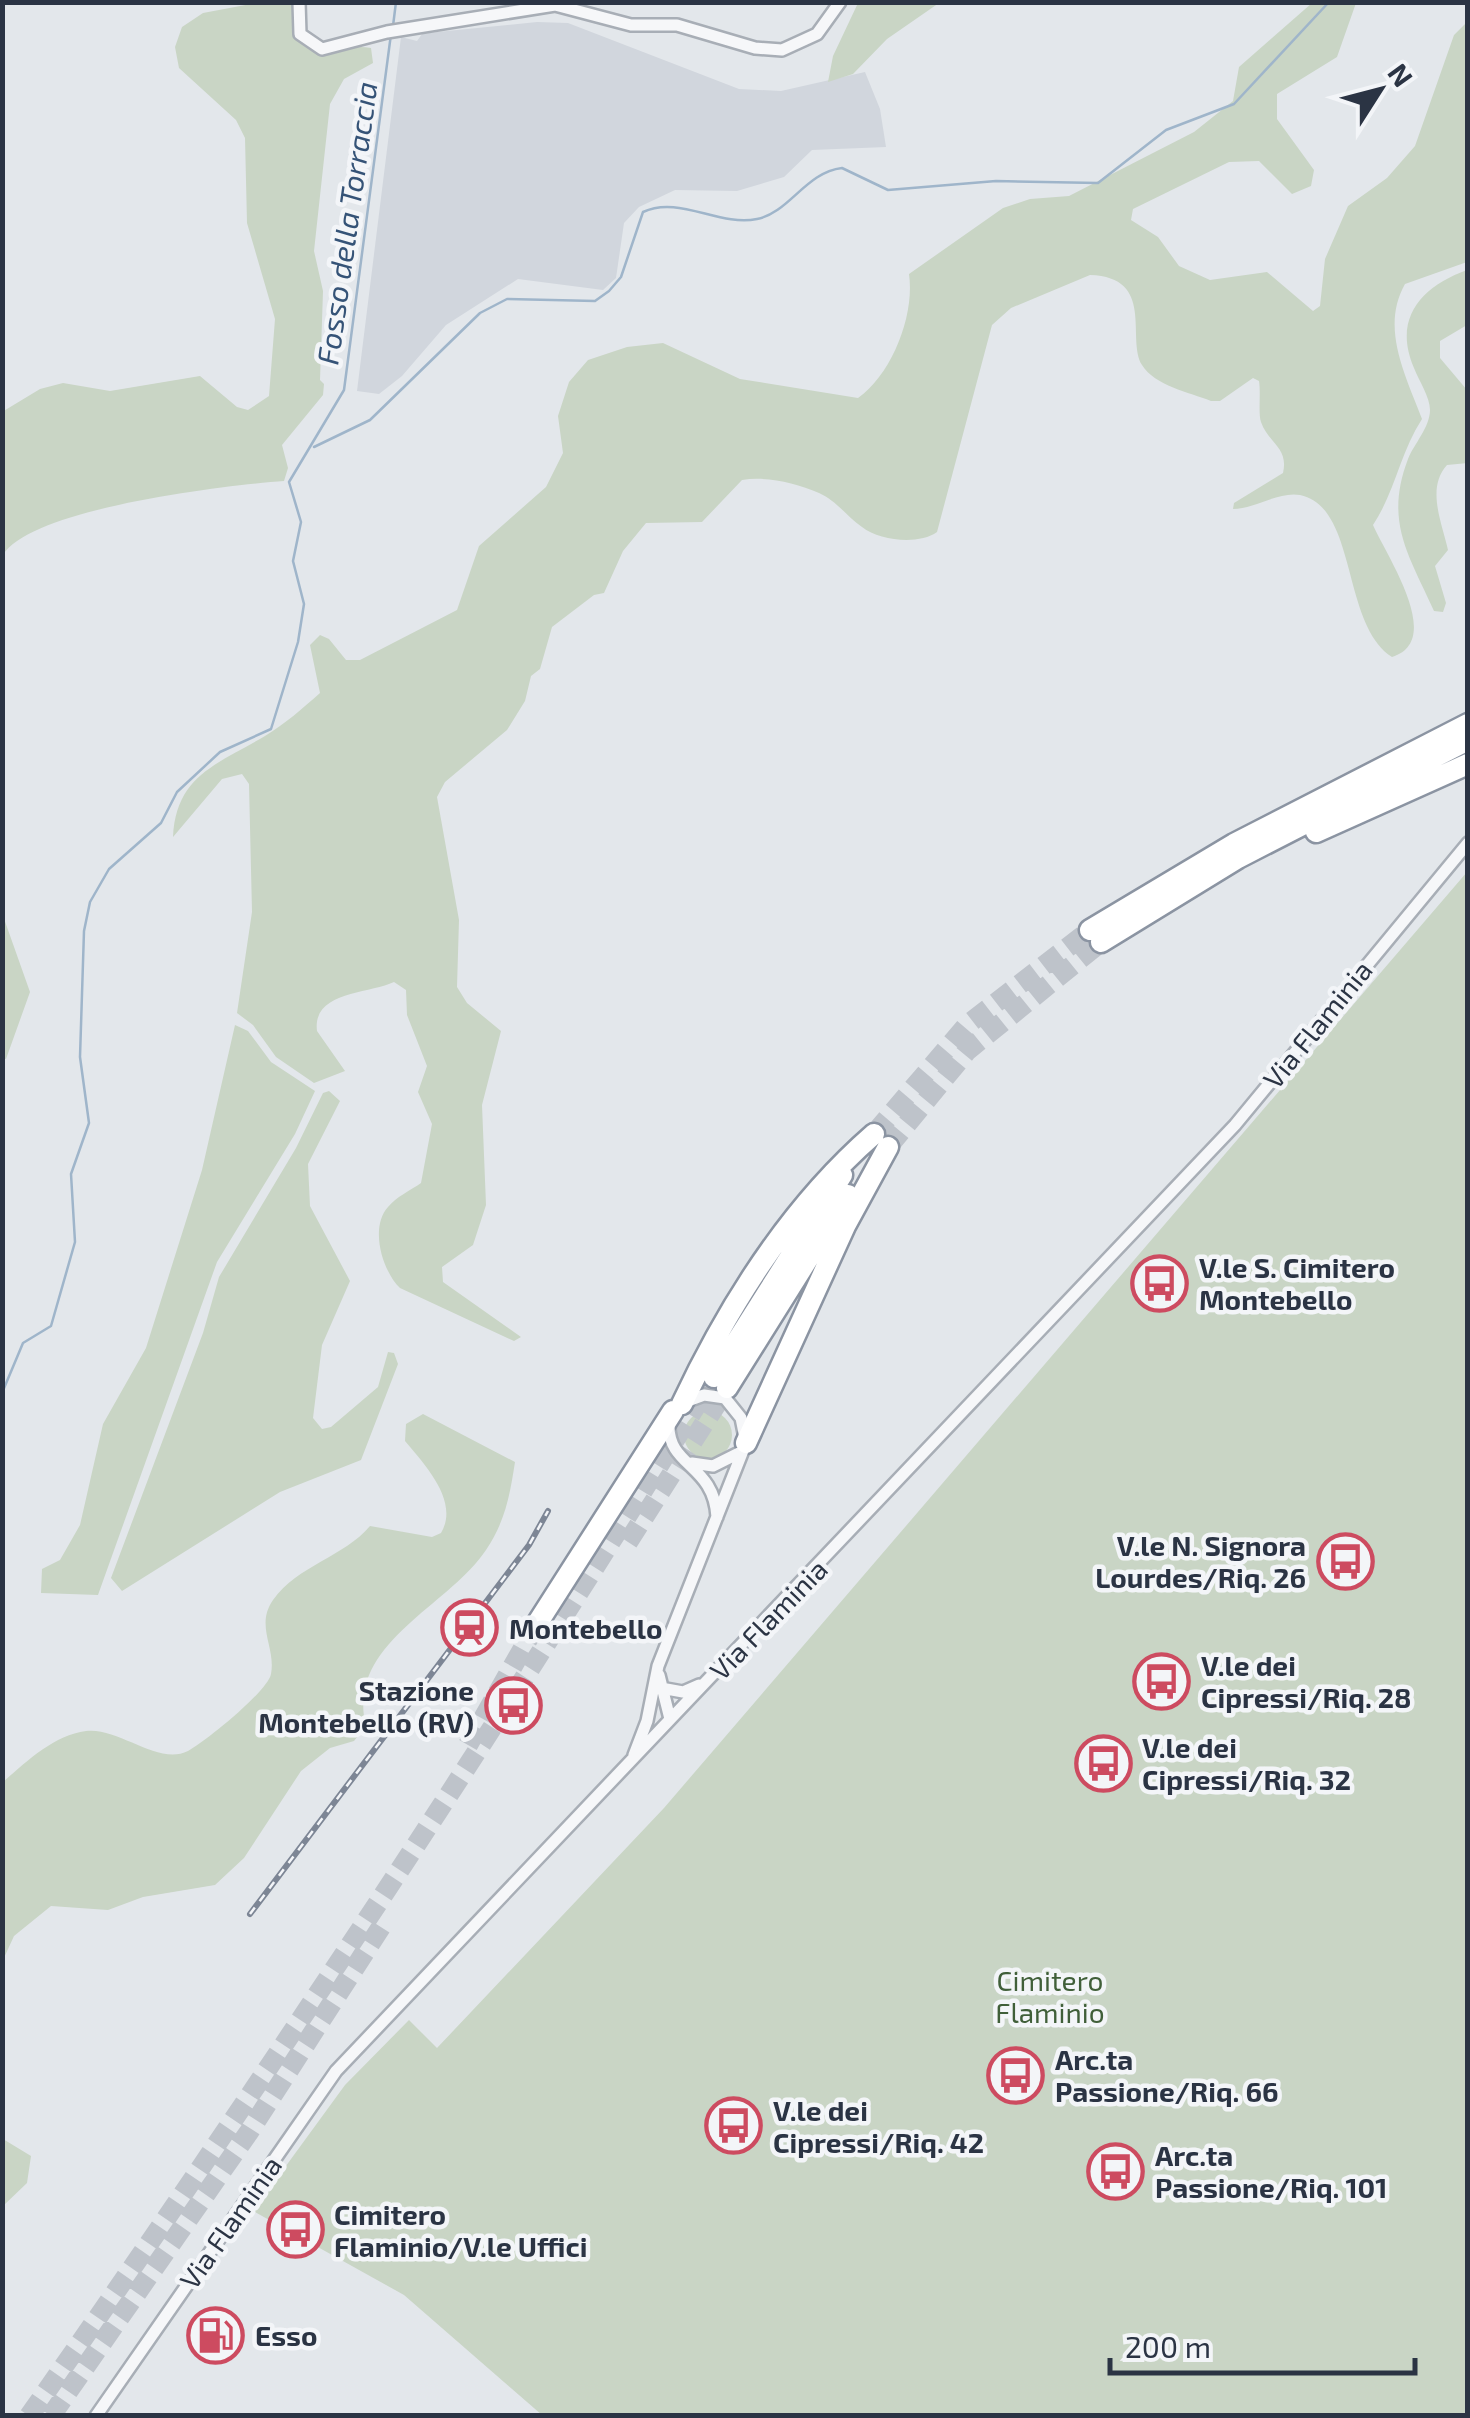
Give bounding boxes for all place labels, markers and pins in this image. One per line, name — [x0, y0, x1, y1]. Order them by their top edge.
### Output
place label: V.le S. Cimitero Montebello — [1199, 1250, 1395, 1316]
bus stop icon: V.le S. Cimitero Montebello — [1130, 1253, 1190, 1313]
place label: V.le N. Signora Lourdes/Riq. 26 — [1095, 1528, 1306, 1594]
bus stop icon: V.le N. Signora Lourdes/Riq. 26 — [1315, 1531, 1375, 1591]
station icon: Montebello — [440, 1598, 500, 1658]
place label: Montebello — [509, 1611, 663, 1645]
place label: V.le dei Cipressi/Riq. 28 — [1201, 1648, 1412, 1714]
bus stop icon: V.le dei Cipressi/Riq. 28 — [1132, 1651, 1192, 1711]
place label: Stazione Montebello (RV) — [258, 1673, 474, 1739]
bus stop icon: Stazione Montebello (RV) — [483, 1676, 543, 1736]
place label: V.le dei Cipressi/Riq. 32 — [1142, 1730, 1351, 1796]
bus stop icon: V.le dei Cipressi/Riq. 32 — [1073, 1733, 1133, 1793]
place label: Arc.ta Passione/Riq. 66 — [1055, 2042, 1278, 2108]
bus stop icon: Arc.ta Passione/Riq. 66 — [986, 2045, 1046, 2105]
place label: V.le dei Cipressi/Riq. 42 — [773, 2093, 984, 2159]
bus stop icon: V.le dei Cipressi/Riq. 42 — [704, 2096, 764, 2156]
place label: Arc.ta Passione/Riq. 101 — [1155, 2138, 1387, 2204]
bus stop icon: Arc.ta Passione/Riq. 101 — [1086, 2141, 1146, 2201]
place label: Cimitero Flaminio/V.le Uffici — [334, 2197, 587, 2263]
bus stop icon: Cimitero Flaminio/V.le Uffici — [265, 2200, 325, 2260]
fuel station icon: Esso — [186, 2305, 246, 2365]
place label: Esso — [255, 2318, 317, 2352]

